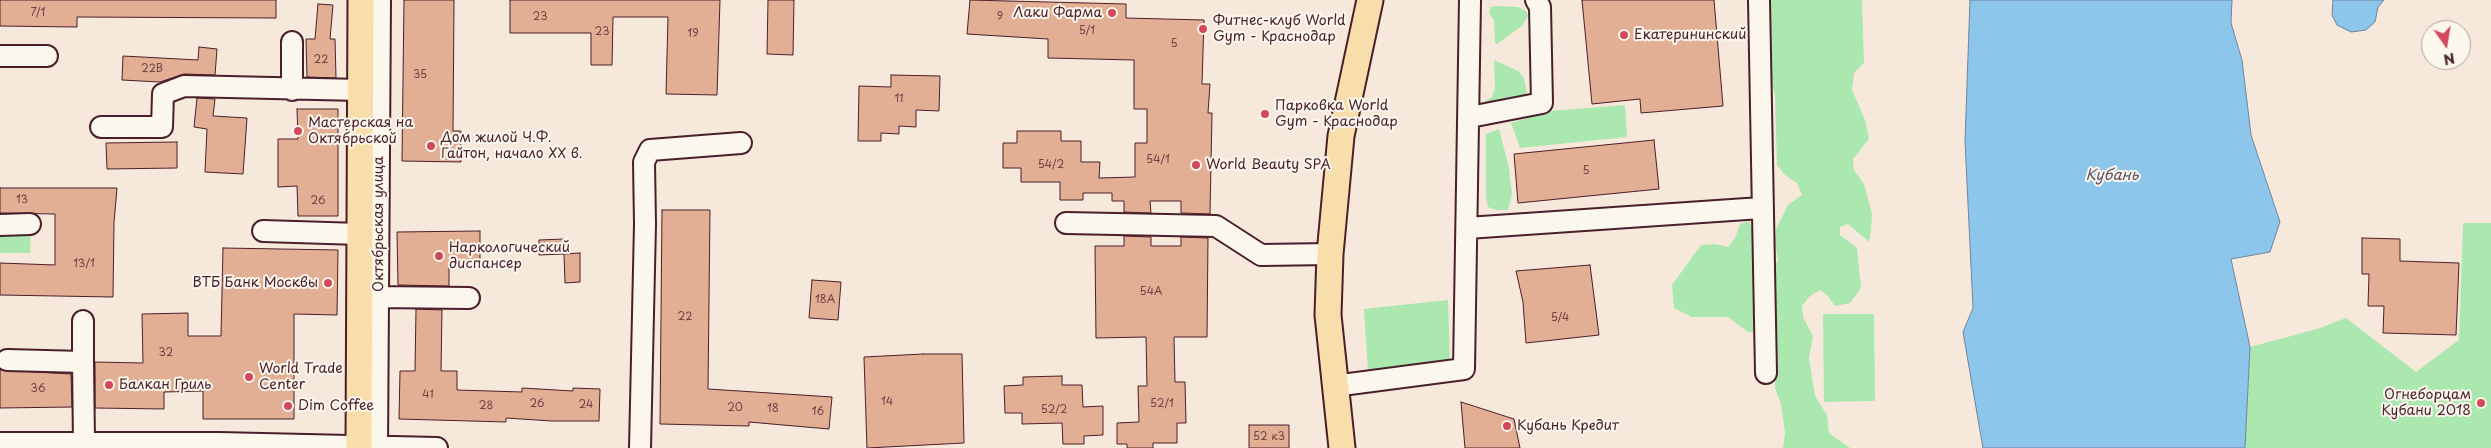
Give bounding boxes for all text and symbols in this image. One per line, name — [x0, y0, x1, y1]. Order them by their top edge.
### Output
place label: Лаки Фарма — [1013, 5, 1102, 21]
house number: 7/1 — [30, 6, 46, 20]
marker: Лаки Фарма — [1106, 7, 1118, 19]
house number: 23 — [533, 10, 547, 24]
house number: 9 — [997, 10, 1003, 24]
place label: Фитнес-клуб World Gym - Краснодар — [1213, 13, 1346, 46]
north arrow — [2421, 20, 2471, 70]
marker: Фитнес-клуб World Gym - Краснодар — [1197, 23, 1209, 35]
house number: 5/1 — [1079, 24, 1095, 38]
house number: 23 — [595, 25, 609, 39]
house number: 19 — [687, 27, 699, 41]
place label: Екатерининский — [1634, 27, 1747, 43]
marker: Екатерининский — [1618, 29, 1630, 41]
house number: 5 — [1170, 37, 1178, 51]
text: N — [2441, 48, 2457, 71]
house number: 22 — [314, 53, 328, 67]
house number: 22В — [141, 62, 163, 76]
house number: 35 — [413, 68, 427, 82]
house number: 11 — [894, 92, 904, 106]
place label: Парковка World Gym - Краснодар — [1275, 98, 1398, 130]
marker: Парковка World Gym - Краснодар — [1259, 108, 1271, 120]
place label: Мастерская на Октябрьской — [308, 115, 413, 148]
marker: Мастерская на Октябрьской — [292, 125, 304, 137]
place label: Дом жилой Ч.Ф. Гайтон, начало XX в. — [441, 130, 582, 162]
marker: Дом жилой Ч.Ф. Гайтон, начало XX в. — [425, 140, 437, 152]
house number: 54/1 — [1146, 153, 1170, 167]
street label: Октябрьская улица — [371, 156, 387, 292]
place label: World Beauty SPA — [1206, 157, 1331, 173]
house number: 54/2 — [1038, 158, 1064, 172]
marker: World Beauty SPA — [1190, 159, 1202, 171]
house number: 5 — [1582, 164, 1590, 178]
water label: Кубань — [2085, 167, 2139, 185]
house number: 13 — [16, 193, 28, 207]
house number: 26 — [310, 194, 326, 208]
place label: Наркологический диспансер — [449, 240, 570, 272]
marker: Наркологический диспансер — [433, 250, 445, 262]
house number: 13/1 — [73, 257, 95, 271]
place label: ВТБ Банк Москвы — [193, 275, 318, 291]
marker: ВТБ Банк Москвы — [322, 277, 334, 289]
house number: 54А — [1140, 285, 1162, 299]
house number: 18А — [815, 293, 835, 307]
house number: 22 — [678, 310, 692, 324]
house number: 5/4 — [1551, 311, 1569, 325]
house number: 32 — [159, 346, 173, 360]
place label: World Trade Center — [259, 361, 343, 394]
marker: World Trade Center — [243, 371, 255, 383]
place label: Балкан Гриль — [119, 377, 211, 393]
marker: Балкан Гриль — [103, 379, 115, 391]
house number: 36 — [31, 382, 45, 396]
place label: Огнеборцам Кубани 2018 — [2381, 387, 2471, 420]
house number: 41 — [422, 388, 434, 402]
house number: 14 — [881, 395, 893, 409]
house number: 26 — [529, 397, 545, 411]
house number: 52/1 — [1150, 397, 1174, 411]
marker: Огнеборцам Кубани 2018 — [2475, 397, 2487, 409]
place label: Dim Coffee — [298, 398, 374, 414]
house number: 24 — [579, 398, 593, 412]
house number: 28 — [479, 399, 493, 413]
marker: Dim Coffee — [282, 400, 294, 412]
house number: 20 — [727, 401, 743, 415]
house number: 18 — [767, 402, 779, 416]
house number: 52/2 — [1041, 403, 1067, 417]
house number: 16 — [812, 405, 824, 419]
place label: Кубань Кредит — [1517, 418, 1619, 434]
marker: Кубань Кредит — [1501, 420, 1513, 432]
house number: 52 к3 — [1253, 430, 1285, 444]

